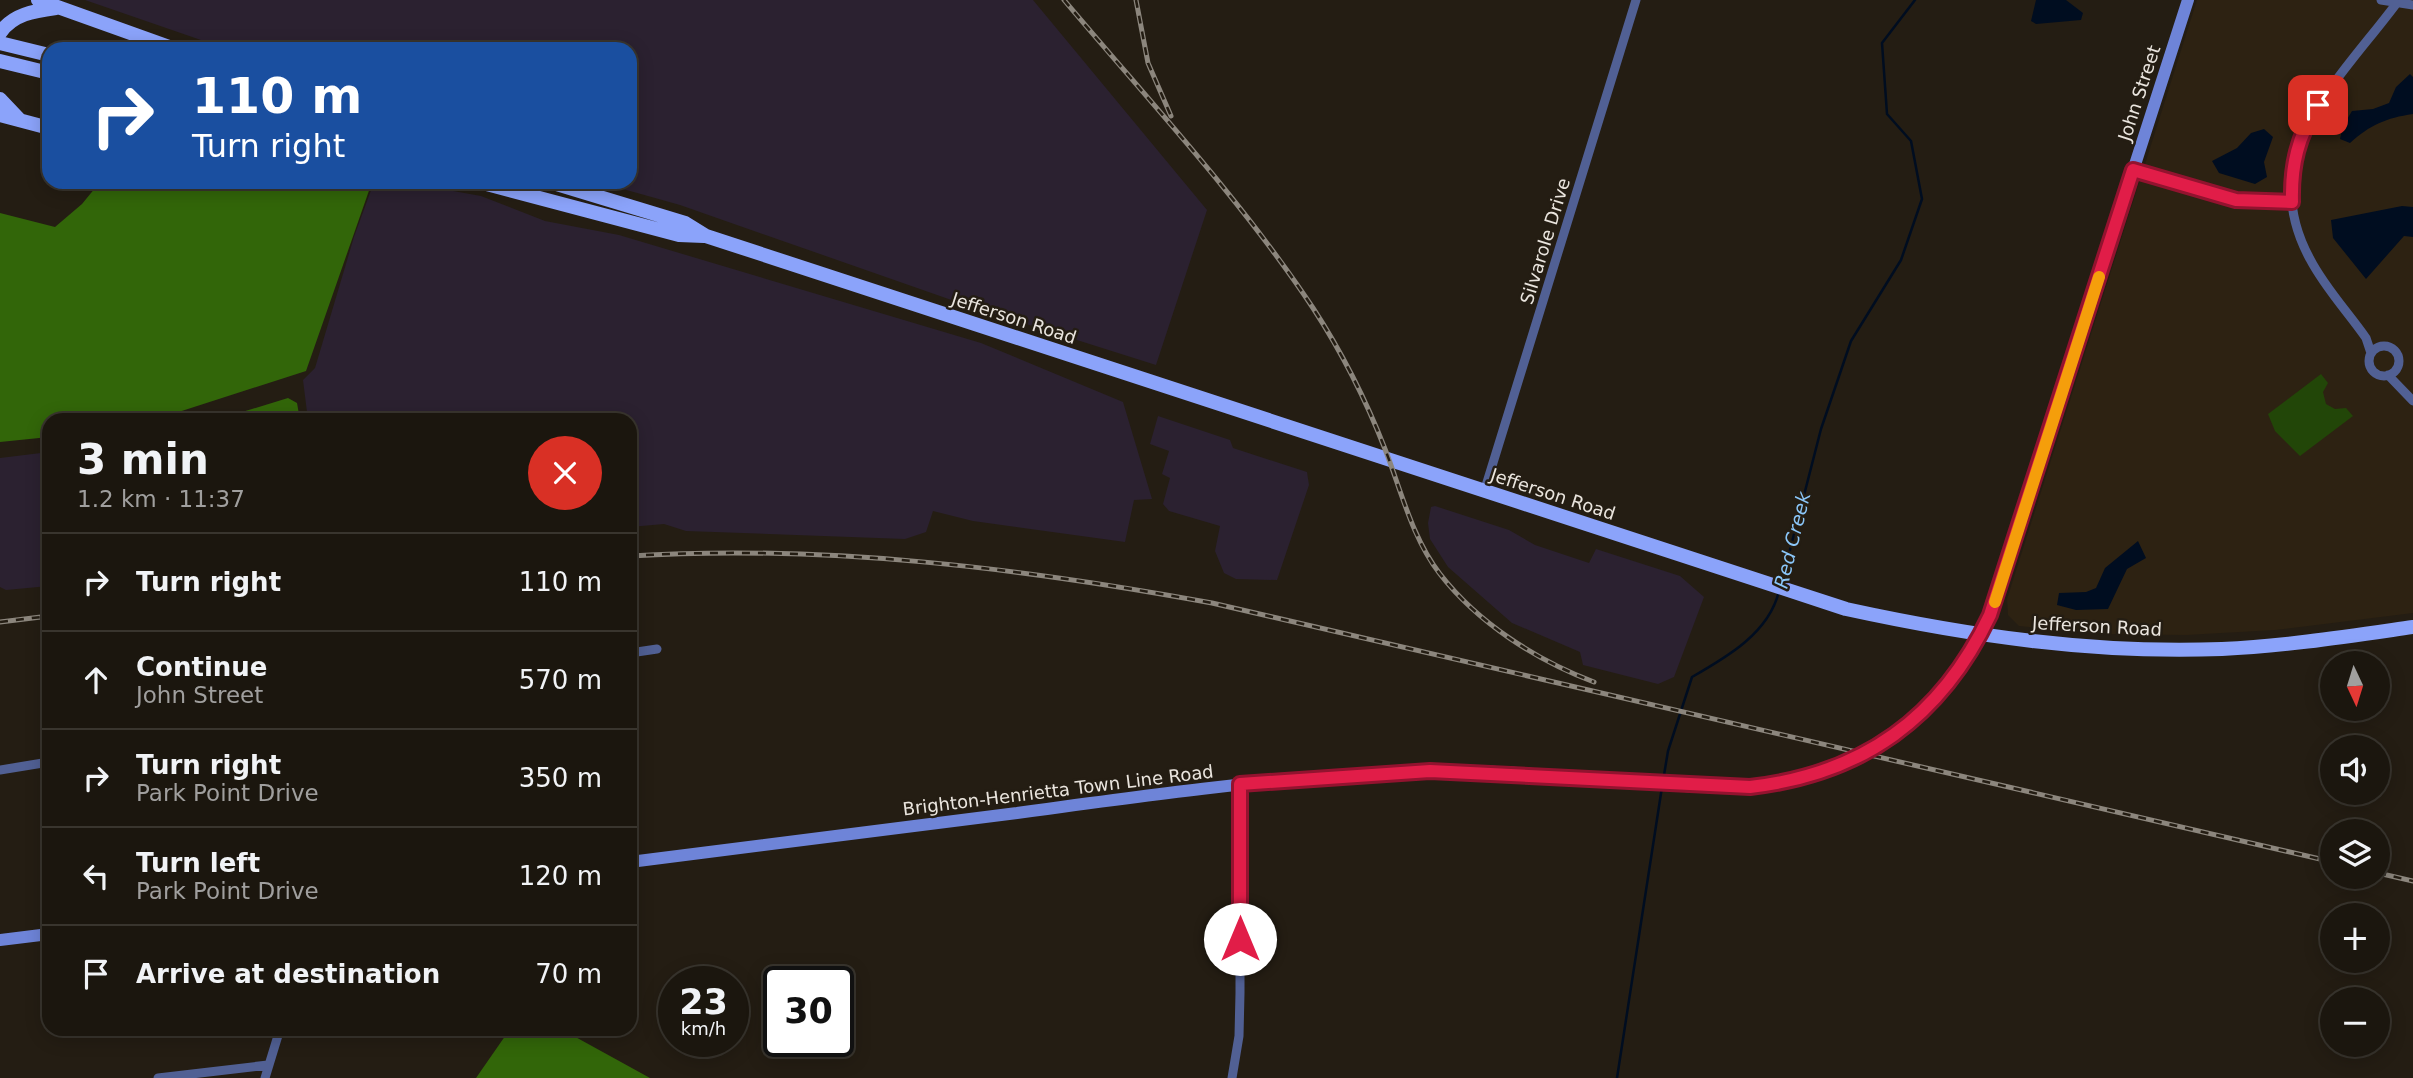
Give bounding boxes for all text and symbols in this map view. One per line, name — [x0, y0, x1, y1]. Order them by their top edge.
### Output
street label: John Street — [2113, 42, 2164, 145]
text: 110 m — [192, 68, 362, 125]
icon: right — [77, 70, 168, 161]
pin — [2288, 75, 2348, 135]
icon: arrive — [2299, 86, 2337, 124]
text: Turn right — [192, 127, 345, 165]
street label: Silvarole Drive — [1516, 175, 1574, 307]
street label: Jefferson Road — [948, 288, 1079, 348]
text: 3 min — [77, 435, 209, 484]
button: close — [528, 436, 602, 510]
street label: Jefferson Road — [1487, 464, 1618, 524]
text: 1.2 km · 11:37 — [77, 486, 245, 512]
water label: Red Creek — [1769, 489, 1815, 590]
icon: right — [77, 563, 115, 601]
text: Turn right — [136, 567, 281, 597]
text: 110 m — [519, 567, 602, 597]
street label: Jefferson Road — [2031, 612, 2162, 640]
north arrow — [2320, 651, 2390, 721]
map controls — [2320, 651, 2390, 1057]
text: Continue — [136, 652, 267, 682]
icon: ahead — [77, 661, 115, 699]
text: 570 m — [519, 665, 602, 695]
text: John Street — [136, 682, 263, 708]
button: sound — [2320, 735, 2390, 805]
text: Turn right — [136, 750, 281, 780]
icon: right — [77, 759, 115, 797]
street label: Brighton-Henrietta Town Line Road — [901, 760, 1215, 820]
text: 350 m — [519, 763, 602, 793]
text: Park Point Drive — [136, 780, 319, 806]
button: layers — [2320, 819, 2390, 889]
text: Turn left — [136, 848, 260, 878]
icon: left — [77, 857, 115, 895]
text: 120 m — [519, 861, 602, 891]
text: Park Point Drive — [136, 878, 319, 904]
position arrow — [1203, 902, 1277, 976]
button: + — [2320, 903, 2390, 973]
icon: arrive — [77, 955, 115, 993]
text: Arrive at destination — [136, 959, 440, 989]
text: 70 m — [535, 959, 602, 989]
speed limit sign: 30 — [763, 966, 854, 1057]
text: 23 — [679, 982, 728, 1022]
button: − — [2320, 987, 2390, 1057]
text: km/h — [681, 1018, 726, 1039]

